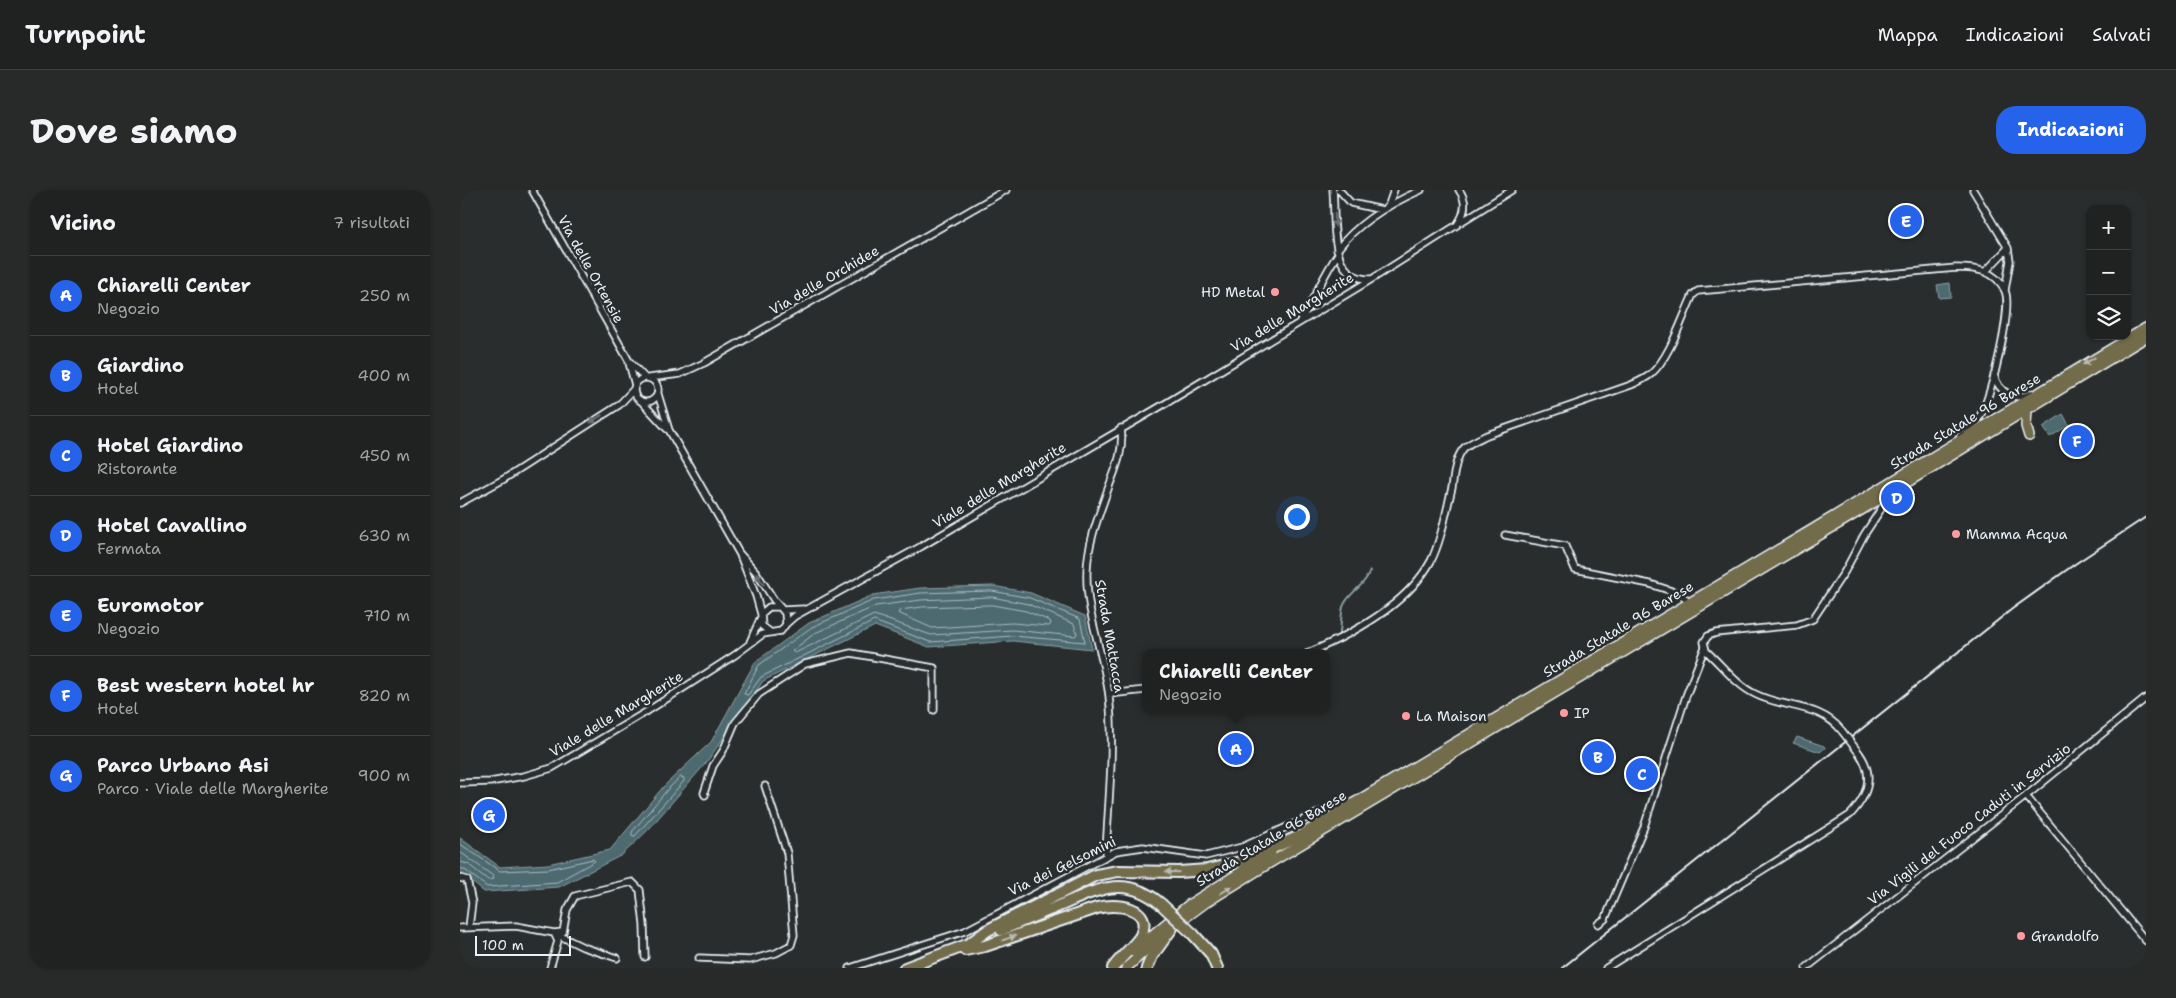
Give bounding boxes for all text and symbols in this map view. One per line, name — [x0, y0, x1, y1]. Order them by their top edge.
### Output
text: Turnpoint — [25, 19, 146, 51]
text: Mappa — [1878, 23, 1938, 47]
text: Indicazioni — [1966, 23, 2064, 47]
text: Salvati — [2092, 23, 2151, 47]
button: Indicazioni — [1996, 106, 2146, 154]
text: Dove siamo — [30, 107, 238, 154]
pin: E — [1890, 202, 1922, 240]
map controls — [2086, 205, 2131, 340]
button: + — [2086, 205, 2131, 250]
text: Vicino — [50, 209, 116, 237]
text: 7 risultati — [333, 212, 410, 233]
street label: Via delle Ortensie — [554, 212, 628, 326]
one-way arrow — [1332, 212, 1340, 228]
street label: Via delle Orchidee — [766, 241, 882, 319]
button: − — [2086, 250, 2131, 295]
street label: Via delle Margherite — [1227, 268, 1357, 356]
text: Chiarelli Center — [97, 273, 251, 298]
place label: HD Metal — [1201, 283, 1266, 301]
text: A — [60, 285, 72, 306]
text: 250 m — [359, 285, 410, 306]
marker: HD Metal — [1269, 286, 1281, 298]
button: layers — [2086, 295, 2131, 340]
text: Negozio — [97, 298, 160, 319]
text: Giardino — [97, 353, 184, 378]
one-way arrow — [2082, 357, 2095, 366]
text: B — [61, 365, 71, 386]
text: 400 m — [357, 365, 410, 386]
street label: Strada Statale 96 Barese — [1887, 369, 2044, 473]
text: Hotel — [97, 378, 138, 399]
one-way arrow — [590, 415, 603, 424]
pin: F — [2061, 422, 2093, 460]
text: Hotel Giardino — [97, 433, 243, 458]
street label: Viale delle Margherite — [929, 438, 1069, 532]
text: C — [61, 445, 71, 466]
text: 450 m — [359, 445, 410, 466]
text: Ristorante — [97, 458, 178, 479]
pin: D — [1881, 479, 1913, 517]
your location — [1284, 504, 1310, 530]
text: Hotel Cavallino — [97, 513, 247, 538]
text: D — [60, 525, 72, 546]
text: 630 m — [358, 525, 410, 546]
place label: Mamma Acqua — [1966, 525, 2068, 543]
marker: Mamma Acqua — [1950, 528, 1962, 540]
text: Fermata — [97, 538, 161, 559]
one-way arrow — [756, 573, 765, 586]
street label: Strada Statale 96 Barese — [1540, 577, 1697, 681]
street label: Strada Mattacca — [1091, 578, 1129, 694]
text: Euromotor — [97, 593, 204, 618]
text: E — [61, 605, 71, 626]
text: 710 m — [363, 605, 410, 626]
text: Negozio — [97, 618, 160, 639]
popup — [1142, 649, 1330, 714]
text: Chiarelli Center — [1159, 659, 1313, 684]
street label: Viale delle Margherite — [546, 667, 686, 761]
text: Best western hotel hr — [97, 673, 314, 698]
text: Negozio — [1159, 684, 1222, 705]
text: F — [61, 685, 71, 706]
text: 820 m — [359, 685, 410, 706]
text: Hotel — [97, 698, 138, 719]
place label: IP — [1574, 704, 1590, 722]
place label: La Maison — [1416, 707, 1487, 725]
marker: IP — [1558, 707, 1570, 719]
marker: La Maison — [1400, 710, 1412, 722]
pin: A — [1220, 730, 1252, 768]
pin: B — [1582, 738, 1614, 776]
street label: Via Vigili del Fuoco Caduti in Servizio — [1864, 739, 2074, 909]
text: Parco Urbano Asi — [97, 753, 269, 778]
pin: C — [1626, 755, 1658, 793]
text: G — [60, 765, 72, 786]
text: 900 m — [358, 765, 410, 786]
text: Parco · Viale delle Margherite — [97, 778, 329, 799]
street label: Strada Statale 96 Barese — [1193, 786, 1350, 890]
pin: G — [473, 796, 505, 834]
street label: Via dei Gelsomini — [1005, 832, 1119, 900]
one-way arrow — [1164, 867, 1180, 875]
one-way arrow — [1219, 885, 1232, 895]
place label: Grandolfo — [2031, 927, 2099, 945]
marker: Grandolfo — [2015, 930, 2027, 942]
scale bar — [475, 933, 571, 956]
one-way arrow — [1001, 934, 1016, 941]
text: 100 m — [482, 936, 524, 954]

